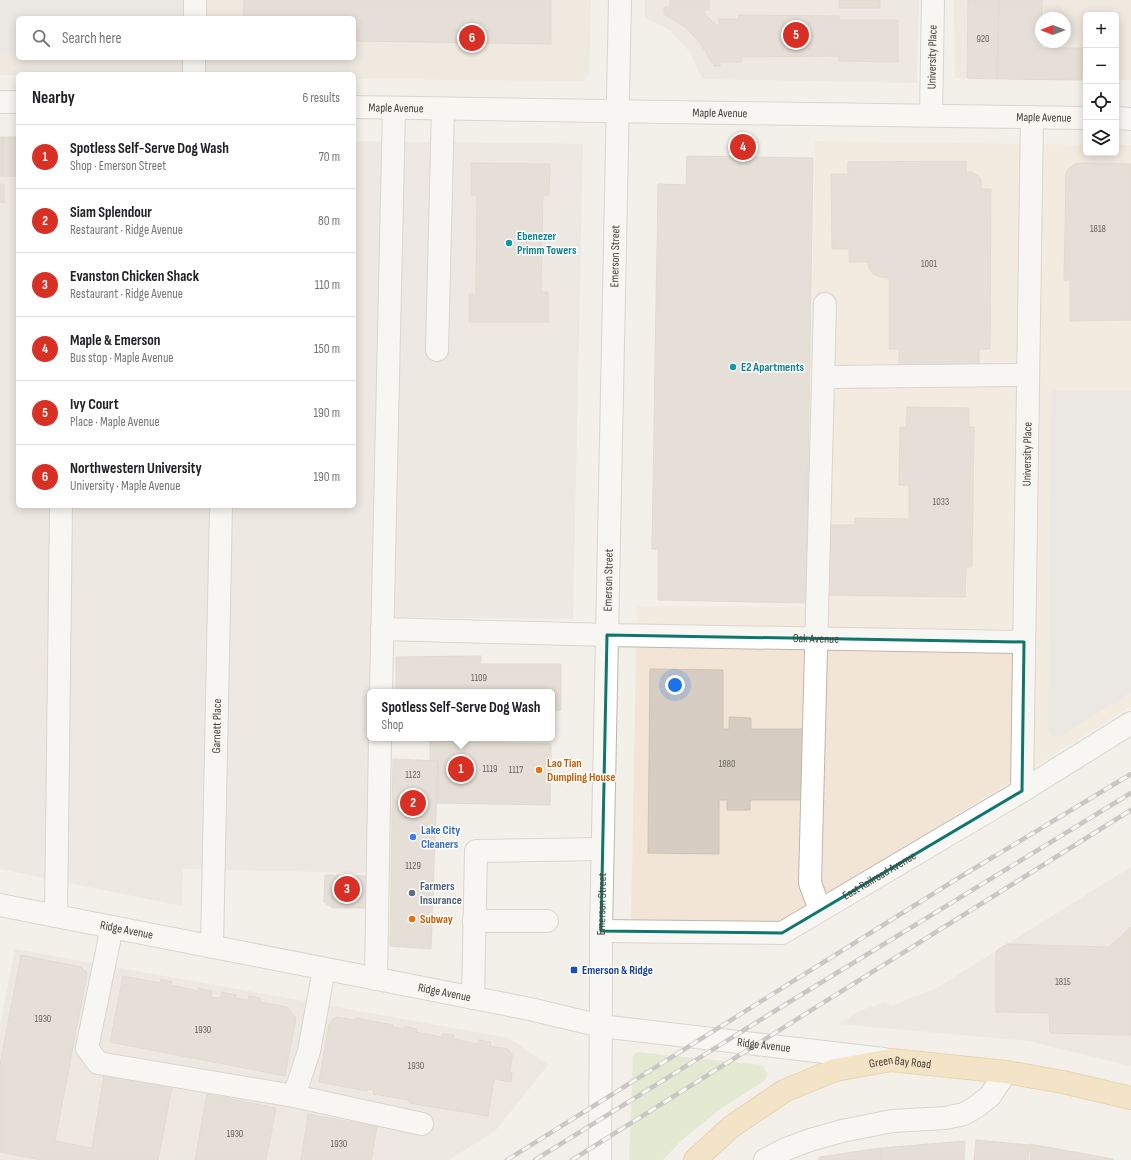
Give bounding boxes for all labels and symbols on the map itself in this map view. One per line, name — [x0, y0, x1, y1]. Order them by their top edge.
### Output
north arrow — [1035, 12, 1071, 48]
pin: 5 — [783, 20, 809, 50]
pin: 6 — [459, 23, 485, 53]
street label: University Place — [924, 25, 940, 89]
house number: 920 — [976, 33, 990, 45]
street label: Maple Avenue — [368, 100, 424, 116]
street label: Maple Avenue — [692, 105, 748, 121]
street label: Maple Avenue — [1016, 109, 1072, 125]
pin: 4 — [730, 132, 756, 162]
house number: 1818 — [1090, 223, 1106, 235]
street label: Emerson Street — [607, 224, 623, 288]
place label: Ebenezer Primm Towers — [517, 229, 577, 258]
marker: Ebenezer Primm Towers — [504, 238, 514, 248]
house number: 1001 — [921, 258, 937, 270]
place label: E2 Apartments — [741, 360, 805, 375]
marker: E2 Apartments — [728, 362, 738, 372]
street label: University Place — [1019, 422, 1035, 486]
house number: 1033 — [933, 496, 949, 508]
street label: Emerson Street — [600, 548, 616, 611]
street label: Oak Avenue — [793, 631, 839, 646]
house number: 1109 — [471, 672, 487, 684]
your location — [665, 675, 685, 695]
street label: Garnett Place — [208, 698, 225, 754]
pin: 1 — [448, 754, 474, 784]
place label: Lao Tian Dumpling House — [547, 756, 616, 785]
house number: 1880 — [719, 758, 735, 770]
house number: 1119 — [483, 763, 497, 775]
house number: 1117 — [509, 764, 523, 776]
marker: Lao Tian Dumpling House — [534, 765, 544, 775]
house number: 1123 — [405, 769, 421, 781]
pin: 2 — [400, 788, 426, 818]
place label: Lake City Cleaners — [421, 823, 460, 852]
marker: Lake City Cleaners — [408, 832, 418, 842]
street label: East Railroad Avenue — [840, 848, 919, 903]
house number: 1129 — [405, 860, 421, 872]
street label: Emerson Street — [594, 872, 610, 935]
pin: 3 — [334, 874, 360, 904]
place label: Farmers Insurance — [420, 879, 462, 908]
marker: Farmers Insurance — [407, 888, 417, 898]
place label: Subway — [420, 912, 453, 927]
marker: Subway — [407, 914, 417, 924]
street label: Ridge Avenue — [99, 917, 155, 942]
place label: Emerson & Ridge — [582, 963, 653, 978]
marker: Emerson & Ridge — [569, 965, 579, 975]
house number: 1815 — [1055, 976, 1071, 988]
street label: Ridge Avenue — [417, 980, 472, 1005]
house number: 1930 — [35, 1013, 51, 1025]
house number: 1930 — [195, 1024, 211, 1036]
street label: Ridge Avenue — [736, 1034, 791, 1056]
street label: Green Bay Road — [868, 1052, 932, 1072]
house number: 1930 — [408, 1060, 424, 1072]
house number: 1930 — [227, 1128, 243, 1140]
house number: 1930 — [331, 1138, 347, 1150]

